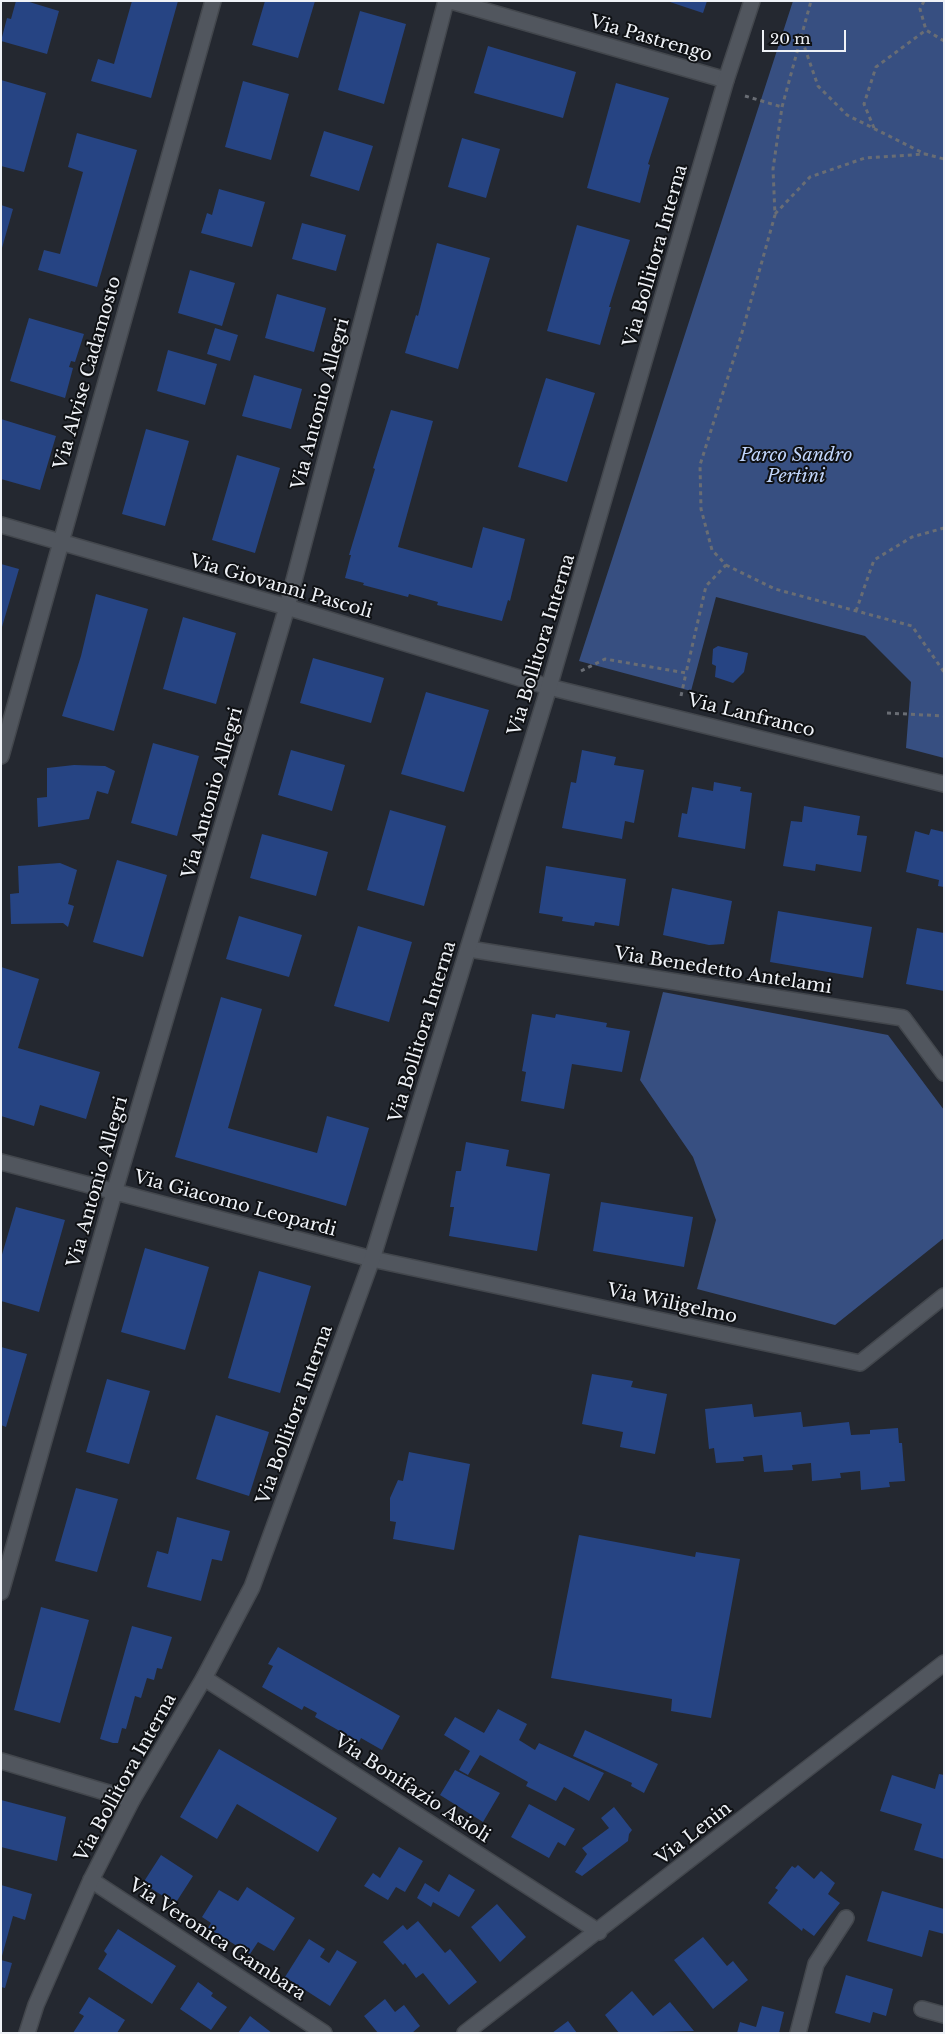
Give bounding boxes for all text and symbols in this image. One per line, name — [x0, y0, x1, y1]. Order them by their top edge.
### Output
street label: Via Pastrengo — [588, 11, 714, 67]
scale bar — [765, 20, 849, 52]
text: 20 m — [770, 29, 810, 48]
street label: Via Bollitora Interna — [620, 162, 692, 350]
street label: Via Alvise Cadamosto — [50, 274, 126, 472]
street label: Via Antonio Allegri — [288, 316, 354, 492]
park label: Parco Sandro Pertini — [740, 445, 852, 488]
street label: Via Giovanni Pascoli — [187, 551, 375, 623]
street label: Via Bollitora Interna — [504, 552, 580, 738]
street label: Via Lanfranco — [685, 690, 817, 742]
street label: Via Antonio Allegri — [178, 705, 248, 881]
street label: Via Bollitora Interna — [385, 939, 461, 1125]
street label: Via Benedetto Antelami — [613, 943, 833, 999]
street label: Via Antonio Allegri — [63, 1094, 133, 1270]
street label: Via Giacomo Leopardi — [131, 1167, 339, 1241]
street label: Via Wiligelmo — [605, 1280, 739, 1328]
street label: Via Bollitora Interna — [253, 1323, 337, 1507]
street label: Via Bollitora Interna — [71, 1690, 181, 1866]
street label: Via Bonifazio Asioli — [330, 1730, 494, 1848]
street label: Via Lenin — [652, 1798, 736, 1870]
street label: Via Veronica Gambara — [124, 1875, 310, 2005]

